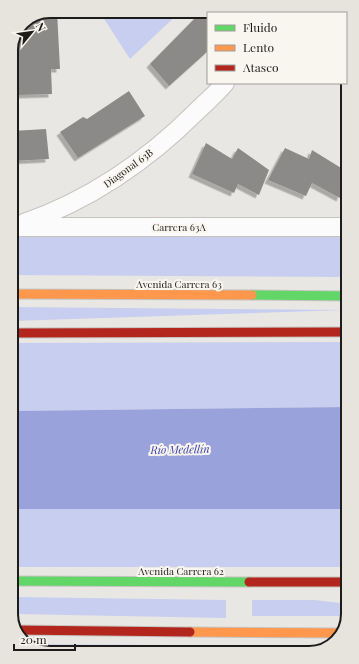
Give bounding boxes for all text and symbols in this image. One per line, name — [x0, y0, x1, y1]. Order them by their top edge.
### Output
north arrow — [12, 12, 52, 52]
legend — [207, 12, 347, 84]
text: Fluido — [243, 19, 278, 35]
text: N — [33, 20, 50, 34]
text: Lento — [243, 39, 275, 55]
text: Atasco — [242, 59, 279, 75]
street label: Diagonal 63B — [100, 145, 156, 191]
street label: Carrera 63A — [152, 220, 206, 234]
street label: Avenida Carrera 63 — [135, 277, 222, 291]
water label: Río Medellín — [149, 441, 210, 457]
street label: Avenida Carrera 62 — [137, 564, 224, 578]
scale bar — [14, 626, 75, 652]
text: 20 m — [20, 631, 47, 647]

